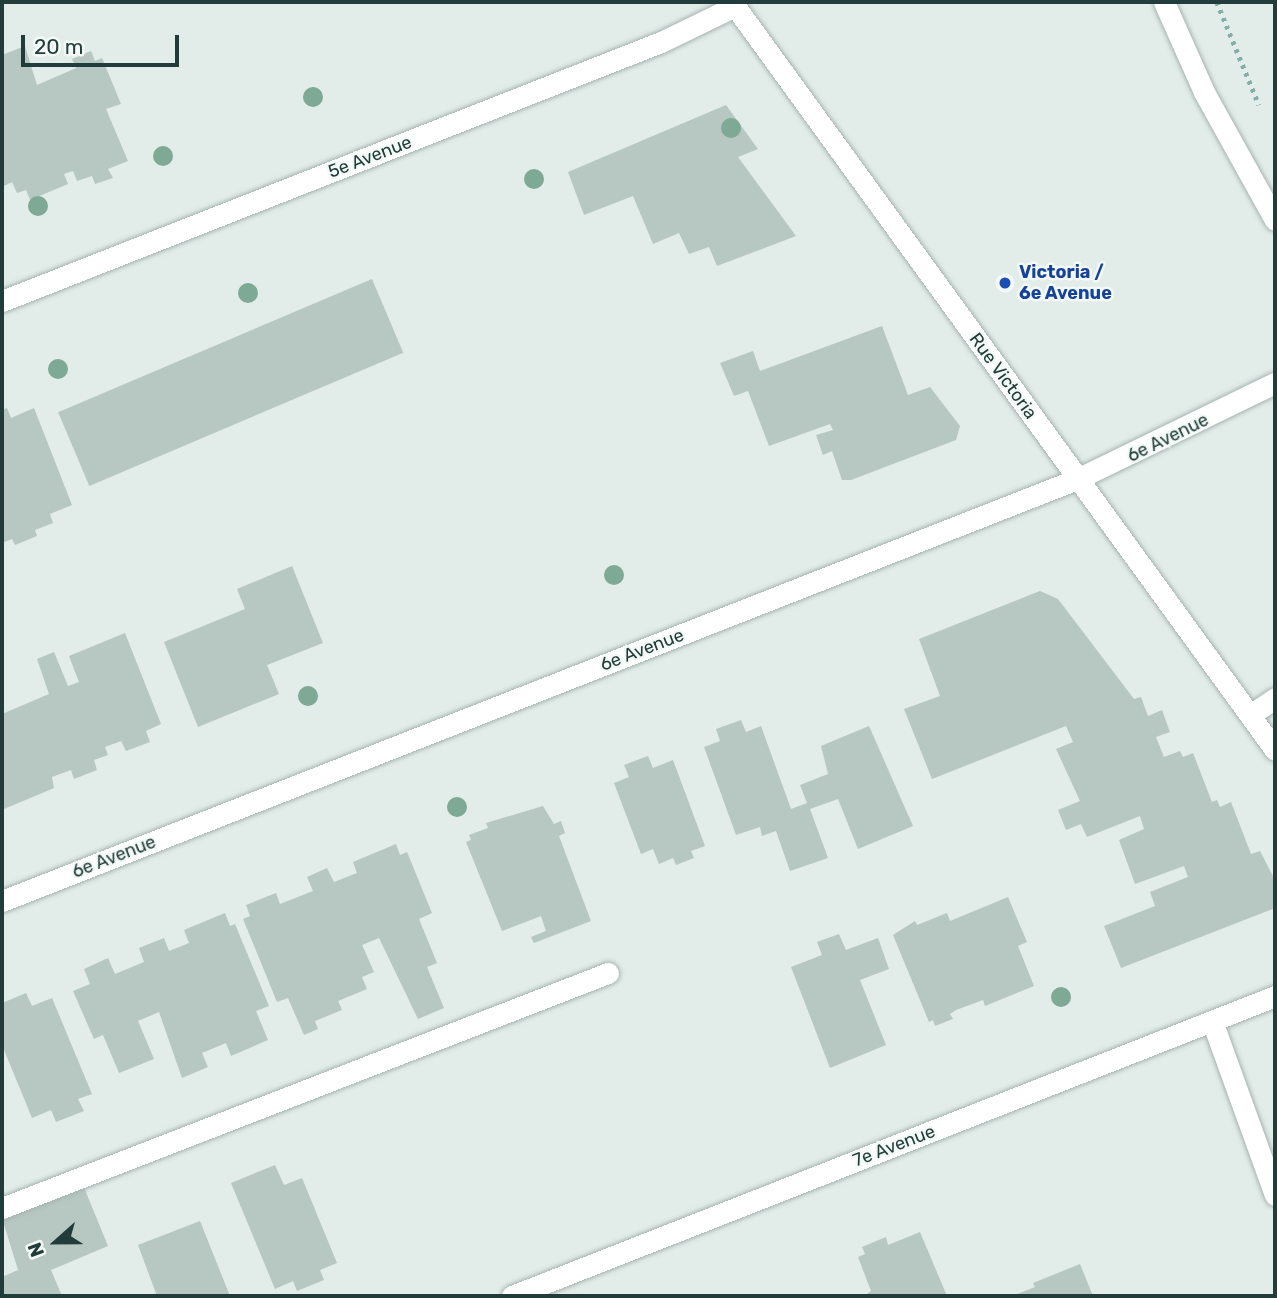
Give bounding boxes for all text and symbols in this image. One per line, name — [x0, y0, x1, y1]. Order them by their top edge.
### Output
scale bar — [24, 21, 182, 65]
text: 20 m — [34, 34, 83, 59]
street label: 5e Avenue — [325, 131, 415, 183]
place label: Victoria / 6e Avenue — [1019, 262, 1112, 304]
marker: Victoria / 6e Avenue — [997, 275, 1013, 291]
street label: Rue Victoria — [964, 329, 1042, 423]
street label: 6e Avenue — [1124, 409, 1212, 467]
street label: 6e Avenue — [597, 624, 687, 676]
street label: 6e Avenue — [69, 831, 159, 883]
street label: 7e Avenue — [850, 1120, 938, 1172]
north arrow — [21, 1207, 91, 1277]
text: N — [23, 1239, 49, 1260]

